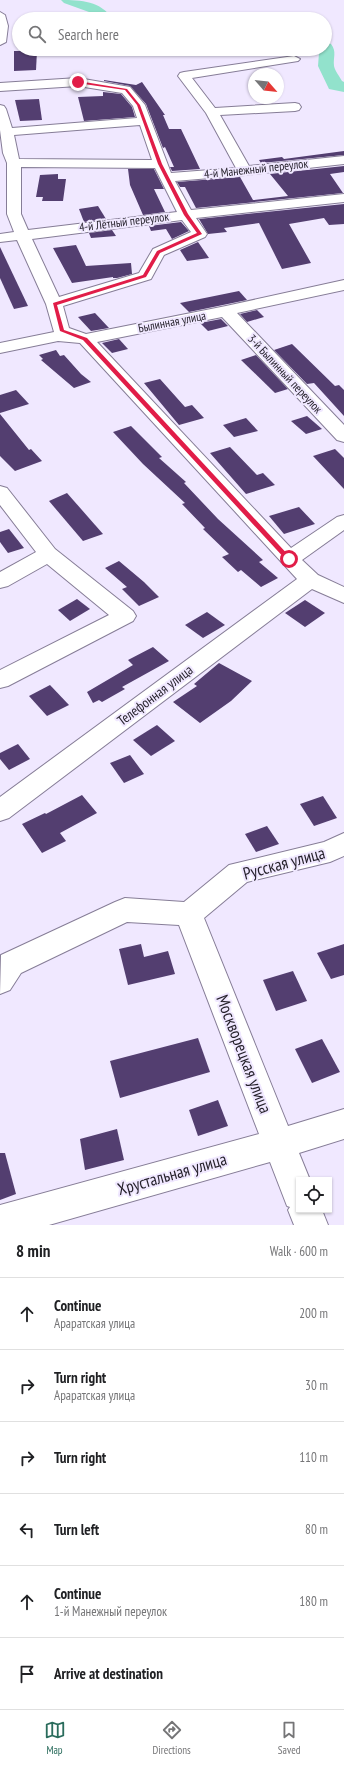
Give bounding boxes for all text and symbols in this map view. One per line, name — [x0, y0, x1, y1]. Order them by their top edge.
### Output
search box — [12, 12, 332, 56]
icon: search — [26, 23, 48, 45]
text: Search here — [58, 25, 119, 44]
north arrow — [248, 68, 284, 104]
route end — [69, 73, 87, 91]
street label: 4-й Манежный переулок — [203, 156, 309, 181]
street label: 4-й Лётный переулок — [78, 209, 170, 234]
street label: Былинная улица — [137, 308, 207, 335]
street label: 3-й Былинный переулок — [245, 331, 326, 417]
route start — [280, 550, 298, 568]
street label: Телефонная улица — [114, 661, 196, 729]
street label: Русская улица — [241, 841, 327, 885]
street label: Москворецкая улица — [211, 992, 277, 1116]
street label: Хрустальная улица — [115, 1148, 229, 1200]
map controls — [296, 1177, 332, 1213]
button: locate — [296, 1177, 332, 1213]
text: 8 min — [16, 1240, 50, 1262]
text: Walk · 600 m — [270, 1243, 328, 1260]
text: Continue — [54, 1296, 101, 1315]
icon: ahead — [16, 1303, 38, 1325]
text: 200 m — [299, 1305, 328, 1322]
text: Араратская улица — [54, 1315, 135, 1332]
text: Turn right — [54, 1368, 106, 1387]
icon: right — [16, 1375, 38, 1397]
text: 30 m — [305, 1377, 328, 1394]
text: Араратская улица — [54, 1387, 135, 1404]
icon: right — [16, 1447, 38, 1469]
text: Turn right — [54, 1448, 106, 1467]
text: 110 m — [299, 1449, 328, 1466]
icon: left — [16, 1519, 38, 1541]
text: Turn left — [54, 1520, 99, 1539]
text: 80 m — [305, 1521, 328, 1538]
text: Continue — [54, 1584, 101, 1603]
icon: ahead — [16, 1591, 38, 1613]
text: 180 m — [299, 1593, 328, 1610]
text: 1-й Манежный переулок — [54, 1603, 167, 1620]
icon: arrive — [16, 1663, 38, 1685]
text: Arrive at destination — [54, 1664, 163, 1683]
tab: Map — [44, 1719, 66, 1757]
tab: Directions — [153, 1719, 191, 1757]
tab: Saved — [278, 1719, 300, 1757]

